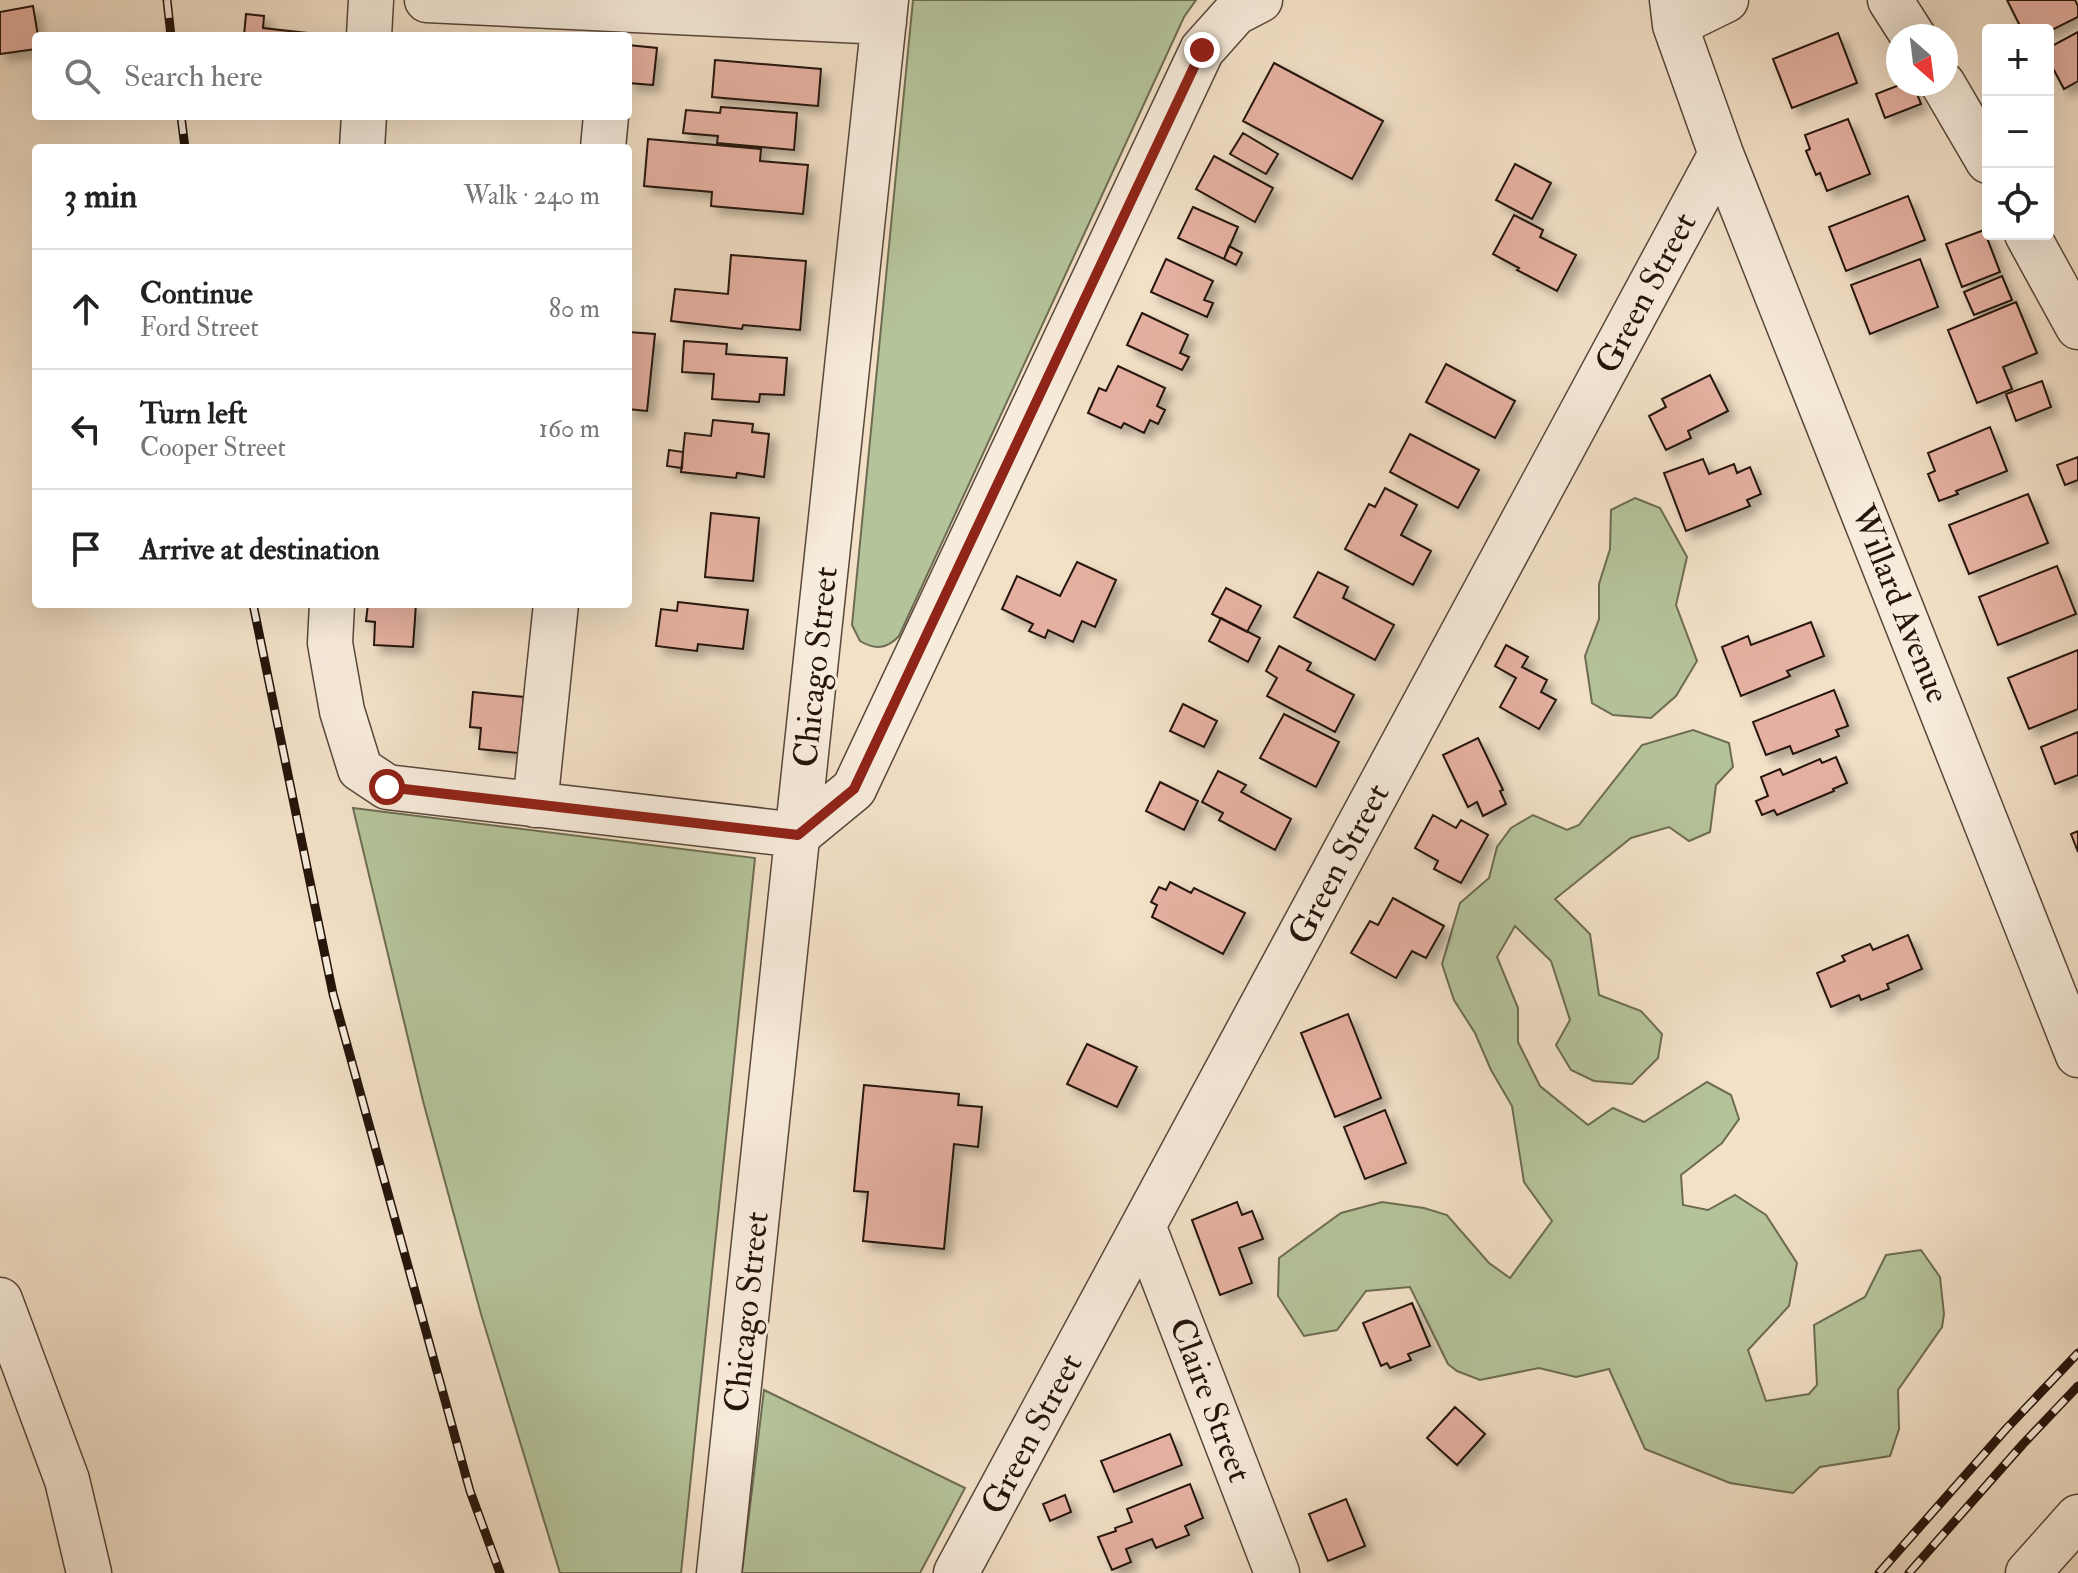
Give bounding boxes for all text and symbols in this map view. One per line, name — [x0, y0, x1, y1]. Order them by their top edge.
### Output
north arrow — [1886, 24, 1958, 96]
map controls — [1982, 24, 2054, 240]
button: + — [1982, 24, 2054, 96]
search box — [32, 32, 632, 120]
route end — [1184, 32, 1220, 68]
icon: search — [60, 54, 104, 98]
text: Search here — [124, 58, 263, 95]
button: − — [1982, 96, 2054, 168]
button: locate — [1982, 168, 2054, 240]
text: 3 min — [64, 175, 137, 218]
text: Walk · 240 m — [464, 180, 600, 212]
street label: Green Street — [1586, 205, 1706, 381]
text: Continue — [140, 275, 253, 312]
icon: ahead — [64, 287, 108, 331]
text: 80 m — [549, 293, 600, 325]
text: Ford Street — [140, 312, 259, 344]
text: Turn left — [140, 395, 247, 432]
icon: left — [64, 407, 108, 451]
text: 160 m — [539, 413, 600, 445]
text: Cooper Street — [140, 432, 286, 464]
street label: Willard Avenue — [1840, 498, 1959, 709]
icon: arrive — [64, 527, 108, 571]
text: Arrive at destination — [140, 531, 380, 568]
street label: Chicago Street — [784, 565, 848, 769]
route start — [369, 769, 405, 805]
street label: Green Street — [1279, 776, 1399, 952]
street label: Chicago Street — [715, 1210, 779, 1414]
street label: Claire Street — [1159, 1312, 1261, 1488]
street label: Green Street — [972, 1346, 1092, 1522]

